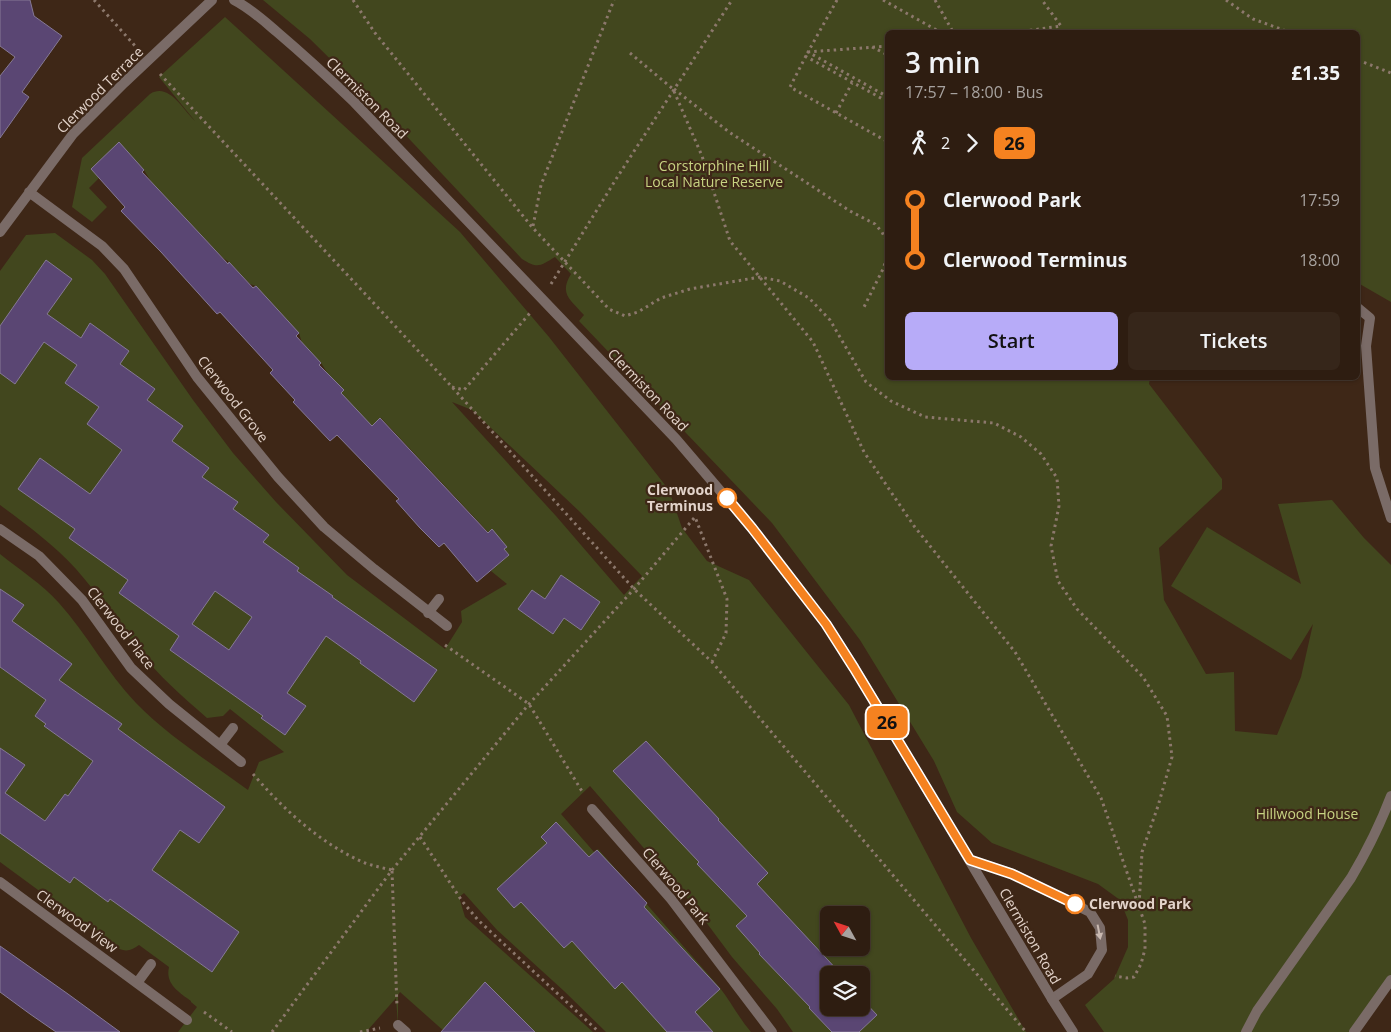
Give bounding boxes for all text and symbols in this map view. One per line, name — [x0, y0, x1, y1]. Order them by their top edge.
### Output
street label: Clerwood Terrace — [52, 42, 147, 137]
text: 3 min — [905, 43, 981, 81]
street label: Clermiston Road — [322, 53, 412, 143]
text: £1.35 — [1291, 60, 1340, 86]
text: 17:57 – 18:00 · Bus — [905, 81, 1043, 103]
icon: walk — [905, 129, 933, 157]
icon: forward — [958, 129, 986, 157]
text: 26 — [1004, 131, 1025, 155]
text: 2 — [941, 132, 950, 154]
park label: Corstorphine Hill Local Nature Reserve — [645, 156, 783, 191]
text: Clerwood Park — [943, 187, 1081, 213]
text: 17:59 — [1299, 189, 1340, 211]
text: Clerwood Terminus — [943, 247, 1127, 273]
text: 18:00 — [1299, 249, 1340, 271]
button: Start — [905, 312, 1118, 370]
button: Tickets — [1128, 312, 1340, 370]
street label: Clermiston Road — [604, 344, 693, 435]
street label: Clerwood Grove — [194, 351, 273, 446]
place label: Clerwood Terminus — [647, 480, 713, 515]
marker: Clerwood Terminus — [717, 488, 737, 508]
street label: Clerwood Place — [83, 582, 160, 673]
line badge: 26 — [864, 706, 910, 738]
text: 26 — [877, 710, 897, 734]
park label: Hillwood House — [1256, 804, 1358, 823]
street label: Clerwood Park — [639, 843, 715, 929]
street label: Clermiston Road — [995, 884, 1066, 987]
street label: Clerwood View — [33, 885, 122, 957]
marker: Clerwood Park — [1065, 894, 1085, 914]
place label: Clerwood Park — [1089, 894, 1191, 913]
north arrow — [820, 906, 870, 956]
map controls — [820, 906, 870, 1016]
one-way arrow — [1096, 924, 1104, 940]
button: layers — [820, 966, 870, 1016]

